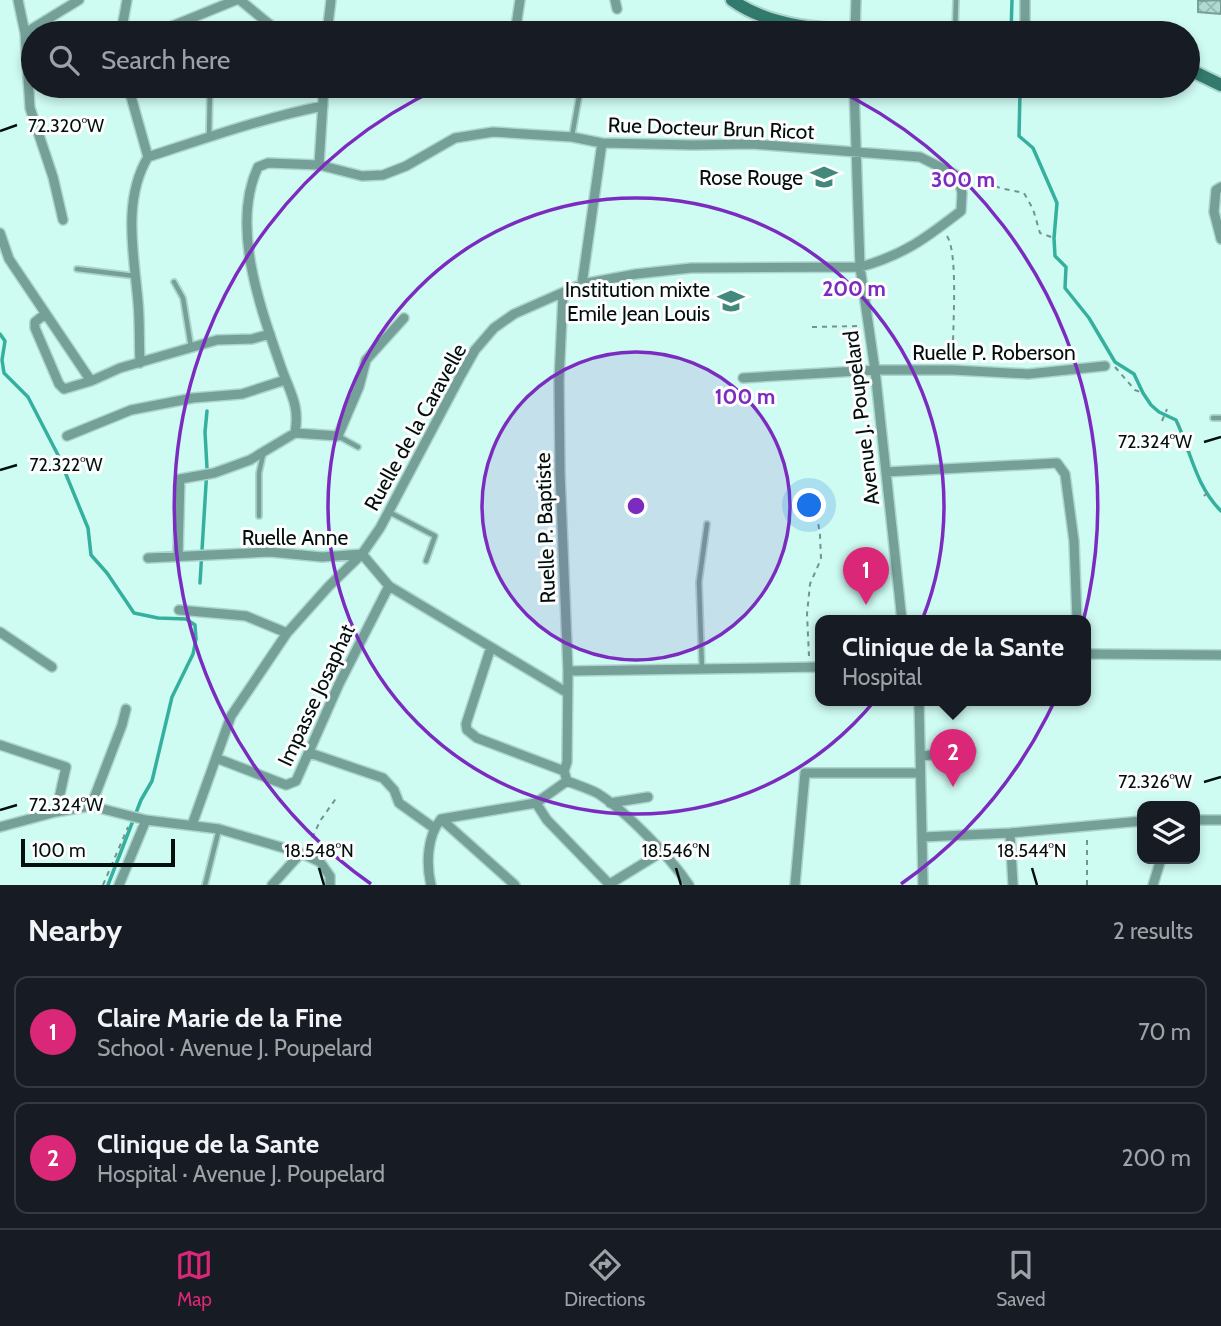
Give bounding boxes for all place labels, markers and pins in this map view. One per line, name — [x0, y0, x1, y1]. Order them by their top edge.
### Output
school or university icon: Rose Rouge — [809, 162, 839, 192]
place label: Rose Rouge — [699, 165, 803, 190]
place label: Institution mixte Emile Jean Louis — [565, 277, 710, 326]
school or university icon: Institution mixte Emile Jean Louis — [716, 286, 746, 316]
centre of rings — [624, 494, 648, 518]
pin: 1 — [843, 547, 889, 605]
pin: 2 — [930, 729, 976, 787]

